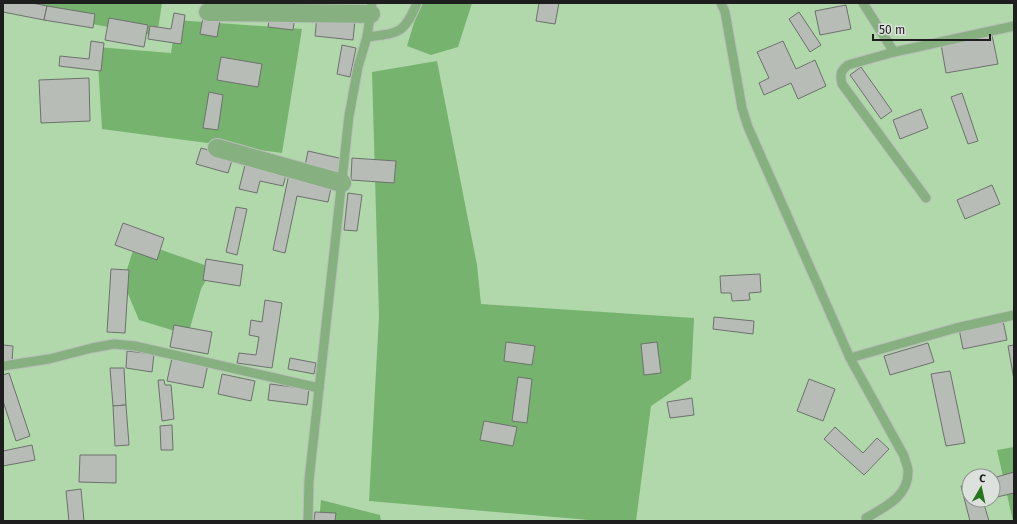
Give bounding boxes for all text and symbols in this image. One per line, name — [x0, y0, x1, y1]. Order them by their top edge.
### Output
scale bar — [873, 16, 990, 42]
text: 50 m — [879, 23, 905, 37]
north arrow — [961, 468, 1001, 508]
text: С — [978, 472, 987, 486]

